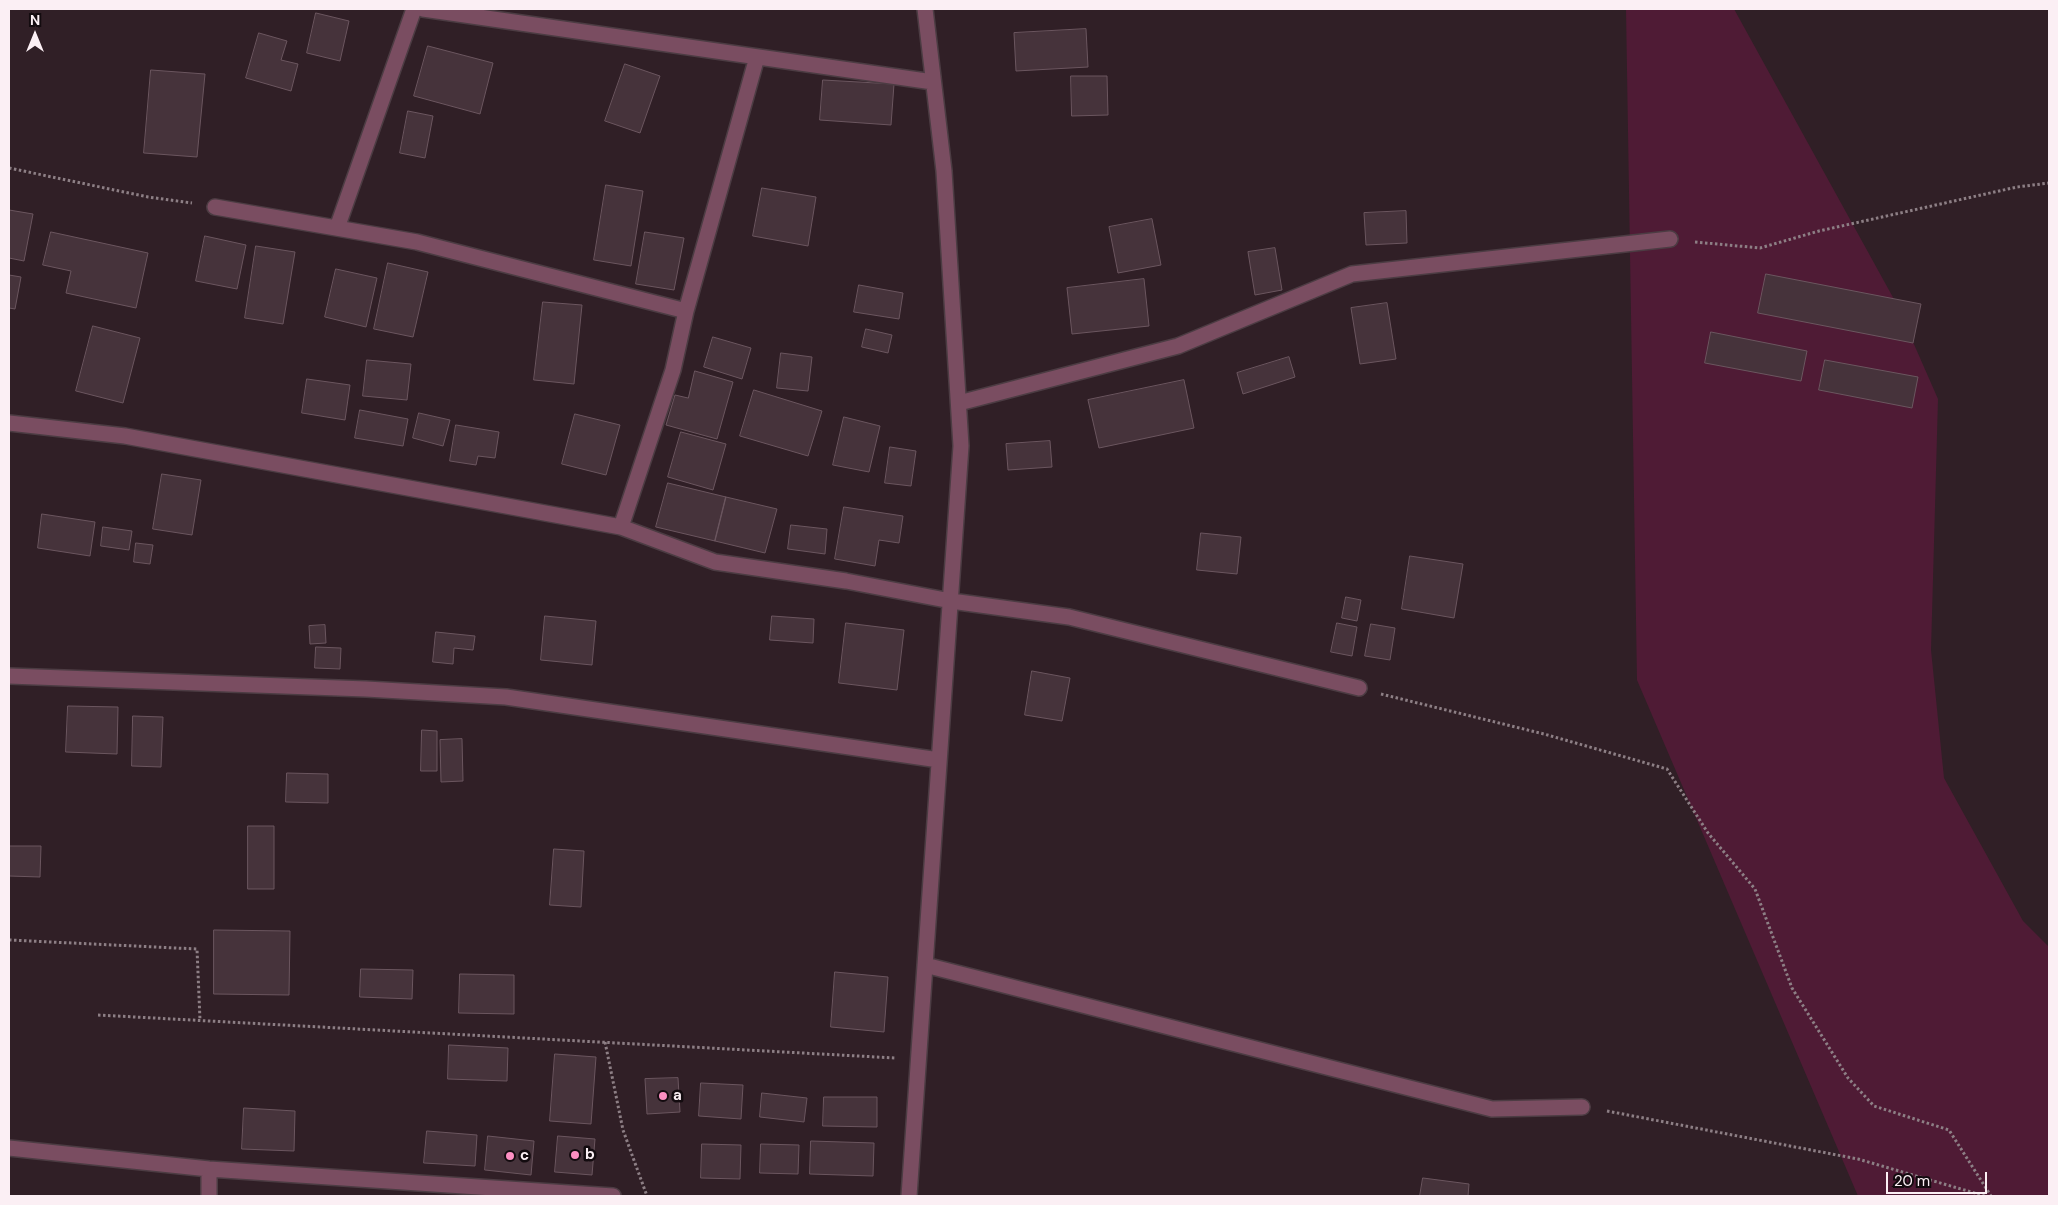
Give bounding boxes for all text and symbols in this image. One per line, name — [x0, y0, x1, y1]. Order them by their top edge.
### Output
north arrow — [10, 10, 60, 60]
text: N — [30, 11, 40, 29]
place label: a — [673, 1087, 682, 1105]
marker: a — [657, 1090, 669, 1102]
place label: b — [585, 1146, 595, 1164]
place label: c — [520, 1147, 529, 1165]
marker: b — [569, 1149, 581, 1161]
marker: c — [504, 1150, 516, 1162]
scale bar — [1888, 1162, 1989, 1194]
text: 20 m — [1894, 1171, 1930, 1191]

